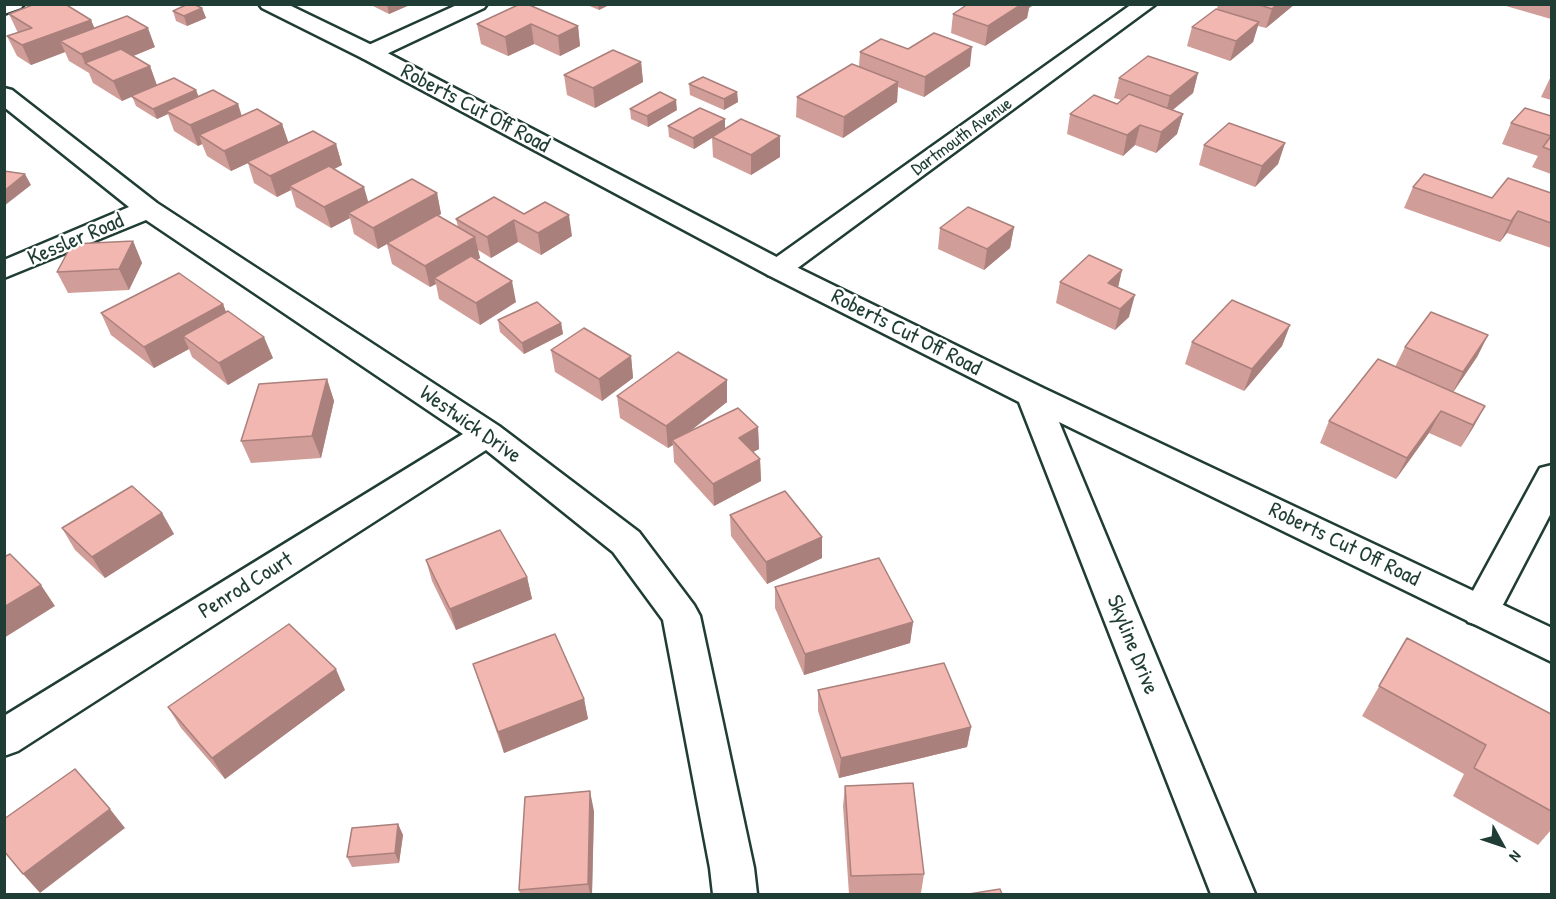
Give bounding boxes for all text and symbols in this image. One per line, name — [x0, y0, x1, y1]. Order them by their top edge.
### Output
street label: Roberts Cut Off Road — [396, 59, 554, 159]
street label: Dartmouth Avenue — [908, 93, 1016, 181]
street label: Kessler Road — [24, 208, 128, 272]
street label: Roberts Cut Off Road — [827, 284, 985, 382]
street label: Westwick Drive — [414, 380, 526, 470]
street label: Roberts Cut Off Road — [1264, 497, 1424, 593]
street label: Penrod Court — [194, 547, 298, 625]
street label: Skyline Drive — [1100, 592, 1164, 698]
north arrow — [1472, 815, 1532, 875]
text: N — [1505, 846, 1527, 867]

